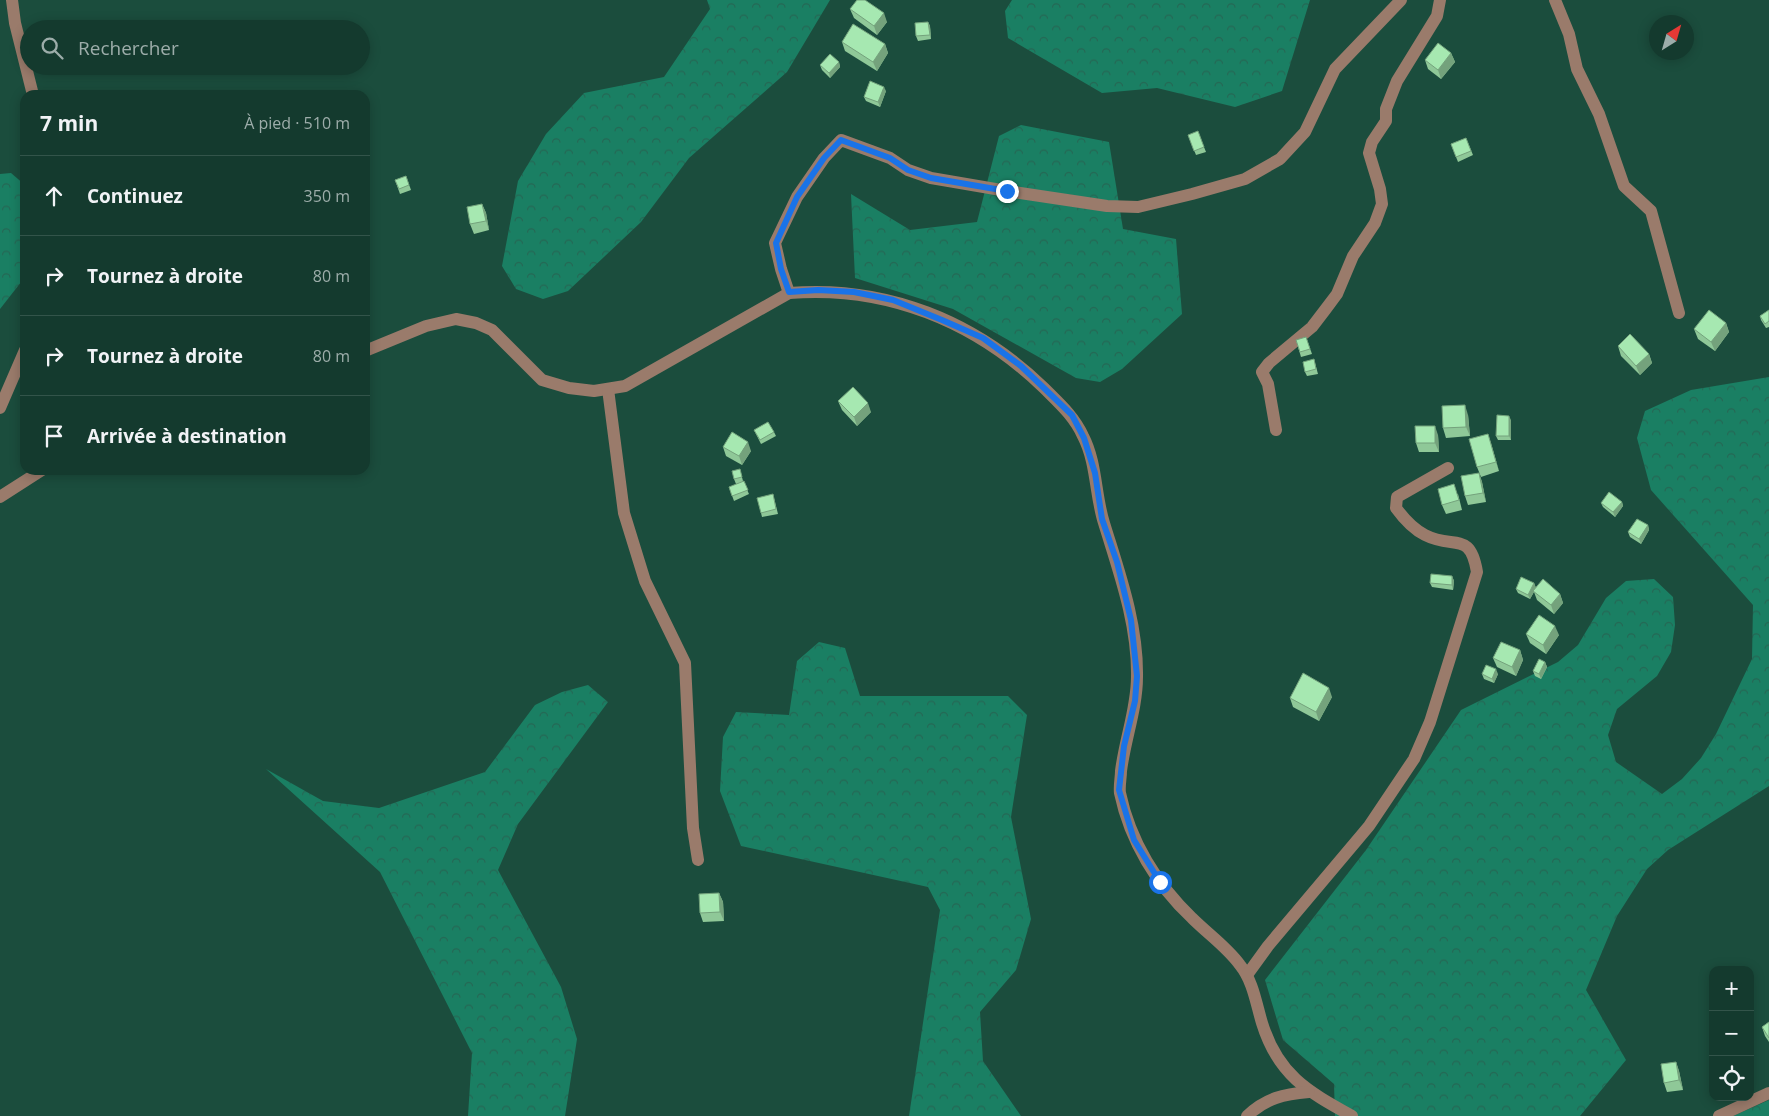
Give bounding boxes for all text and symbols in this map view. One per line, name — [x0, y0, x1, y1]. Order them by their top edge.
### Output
north arrow — [1649, 15, 1694, 60]
search box — [20, 20, 370, 75]
icon: search — [38, 34, 66, 62]
text: Rechercher — [78, 35, 179, 61]
text: 7 min — [40, 109, 98, 137]
text: À pied · 510 m — [244, 112, 350, 134]
route end — [996, 180, 1019, 203]
icon: ahead — [40, 182, 68, 210]
text: Continuez — [87, 183, 183, 209]
text: 350 m — [304, 185, 350, 207]
icon: right — [40, 262, 68, 290]
text: Tournez à droite — [87, 263, 243, 289]
text: 80 m — [313, 265, 350, 287]
icon: right — [40, 342, 68, 370]
text: Tournez à droite — [87, 343, 243, 369]
text: 80 m — [313, 345, 350, 367]
icon: arrive — [40, 422, 68, 450]
text: Arrivée à destination — [87, 423, 287, 449]
route start — [1149, 871, 1172, 894]
map controls — [1709, 966, 1754, 1101]
button: + — [1709, 966, 1754, 1011]
button: − — [1709, 1011, 1754, 1056]
button: locate — [1709, 1056, 1754, 1101]

